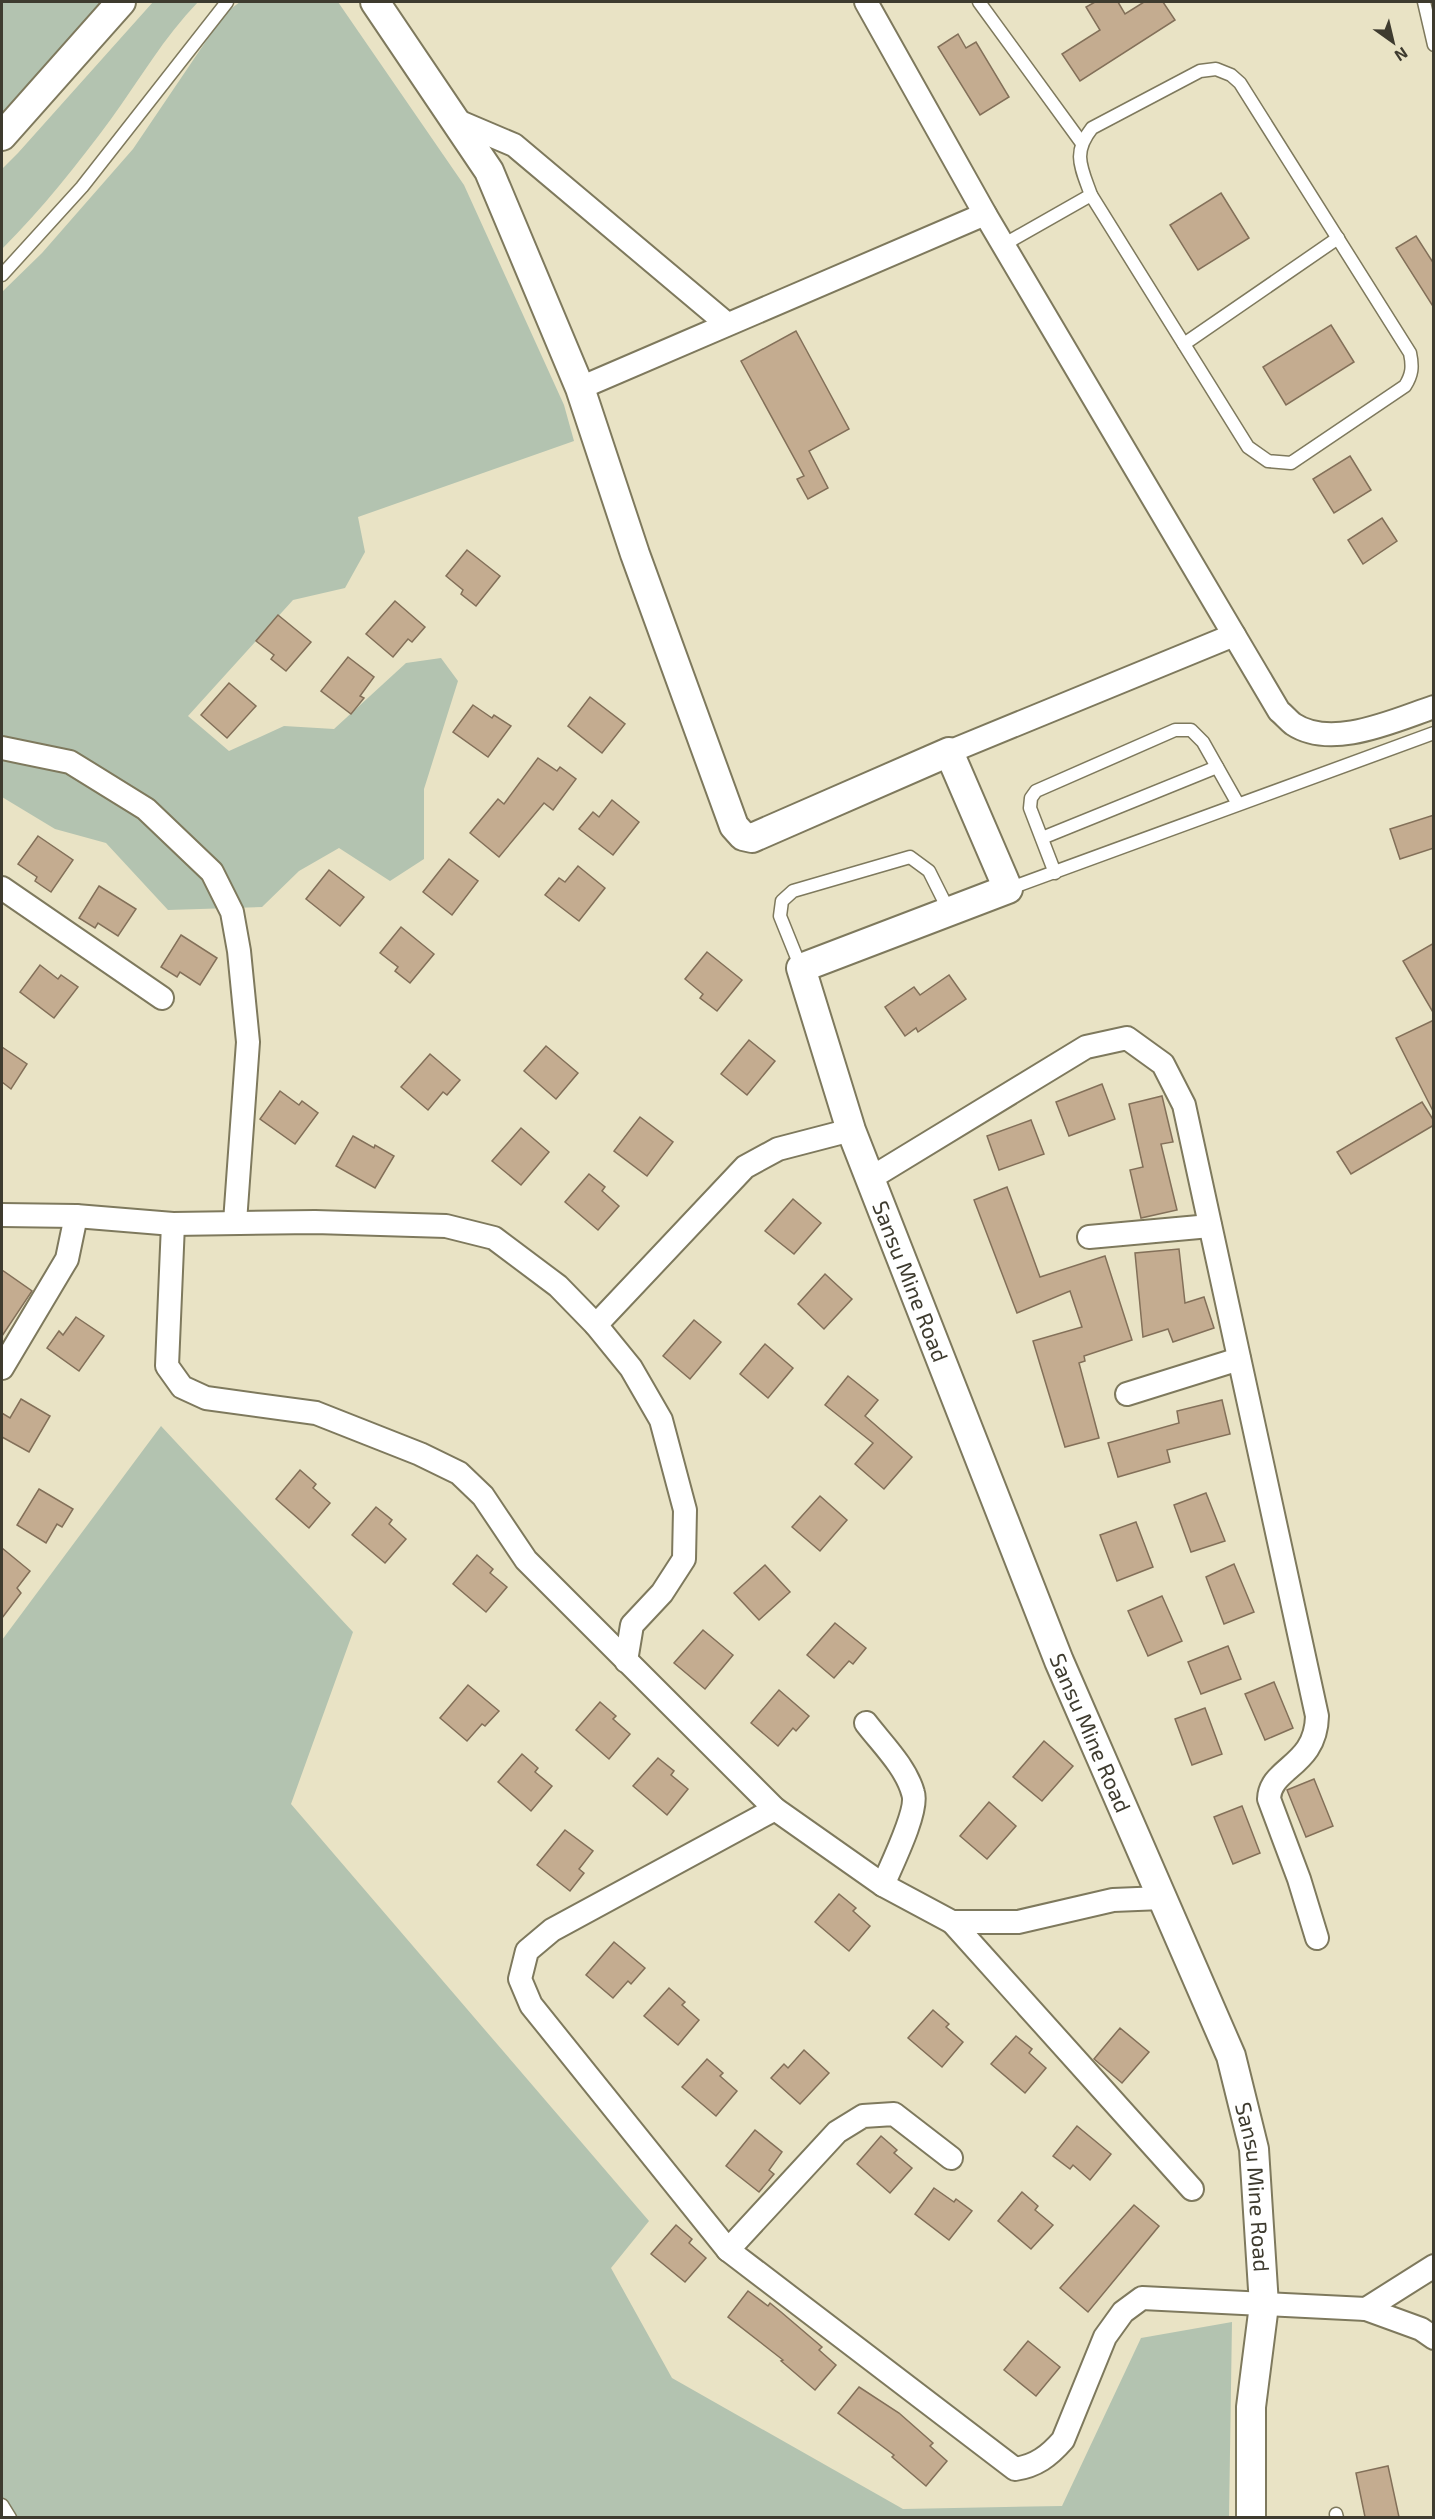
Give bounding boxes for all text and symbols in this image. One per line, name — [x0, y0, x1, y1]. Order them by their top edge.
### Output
north arrow — [1363, 12, 1423, 72]
text: N — [1392, 44, 1412, 66]
street label: Sansu Mine Road — [868, 1197, 955, 1365]
street label: Sansu Mine Road — [1045, 1649, 1137, 1816]
street label: Sansu Mine Road — [1231, 2099, 1276, 2273]

